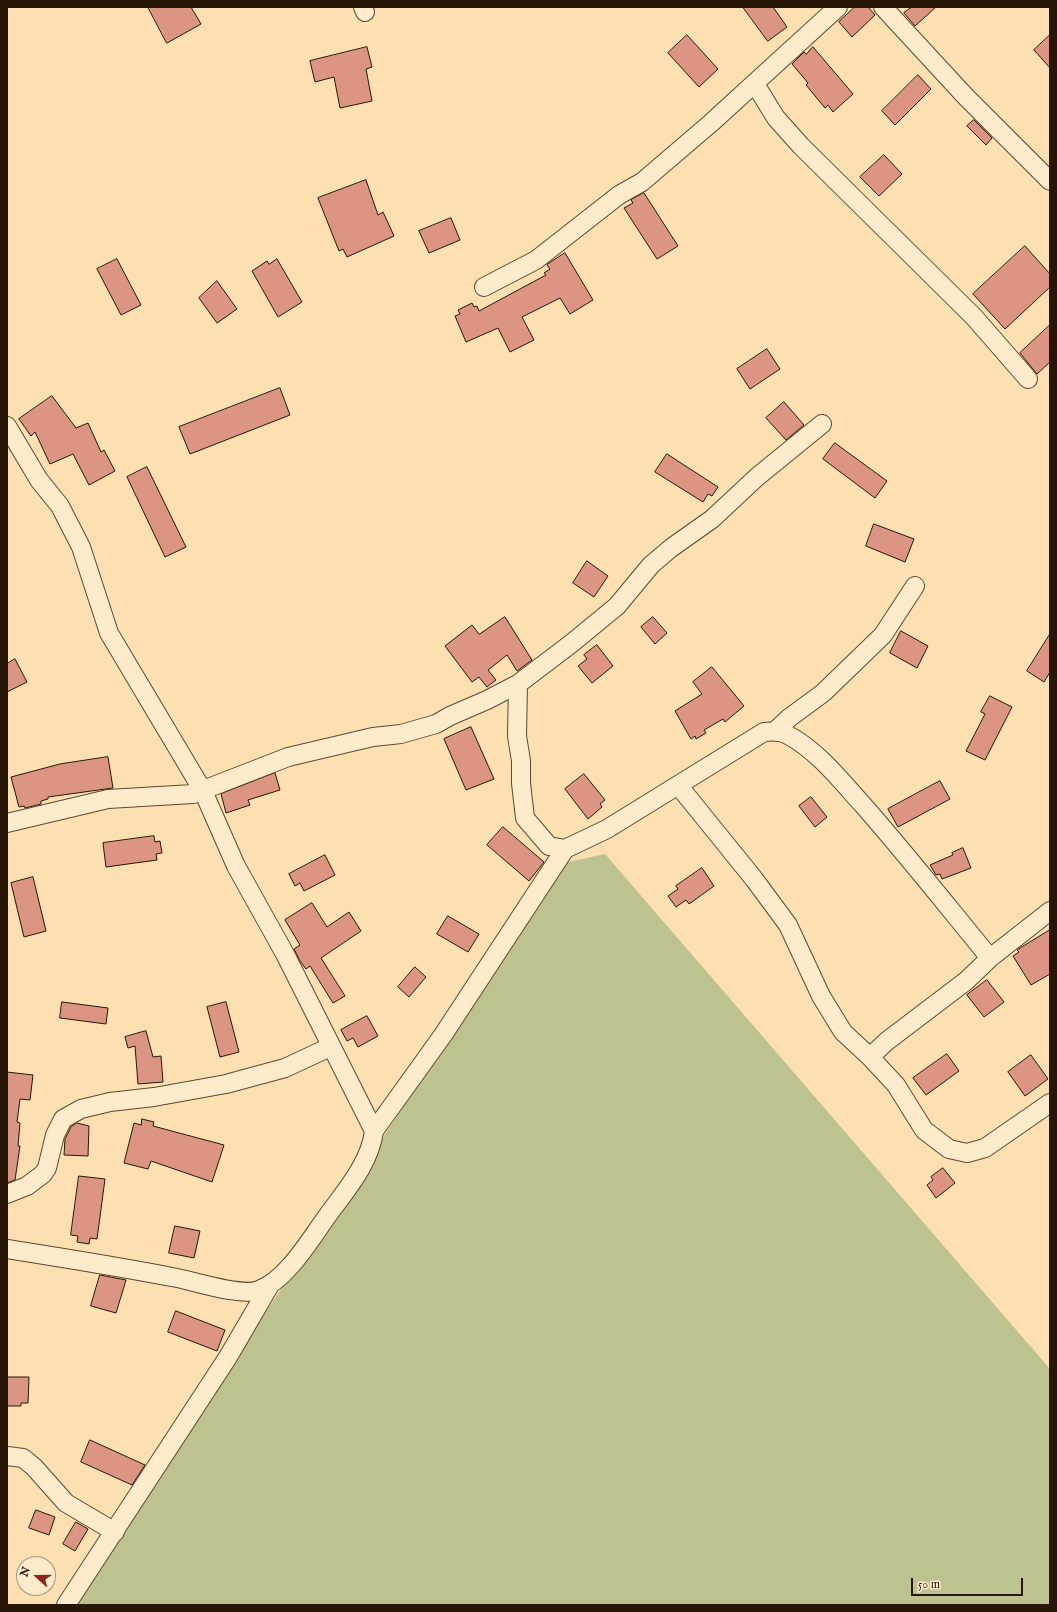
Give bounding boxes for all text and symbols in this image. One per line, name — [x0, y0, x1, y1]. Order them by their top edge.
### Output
north arrow — [16, 1556, 56, 1596]
text: N — [17, 1565, 34, 1579]
scale bar — [913, 1570, 1025, 1596]
text: 50 m — [918, 1577, 940, 1592]

